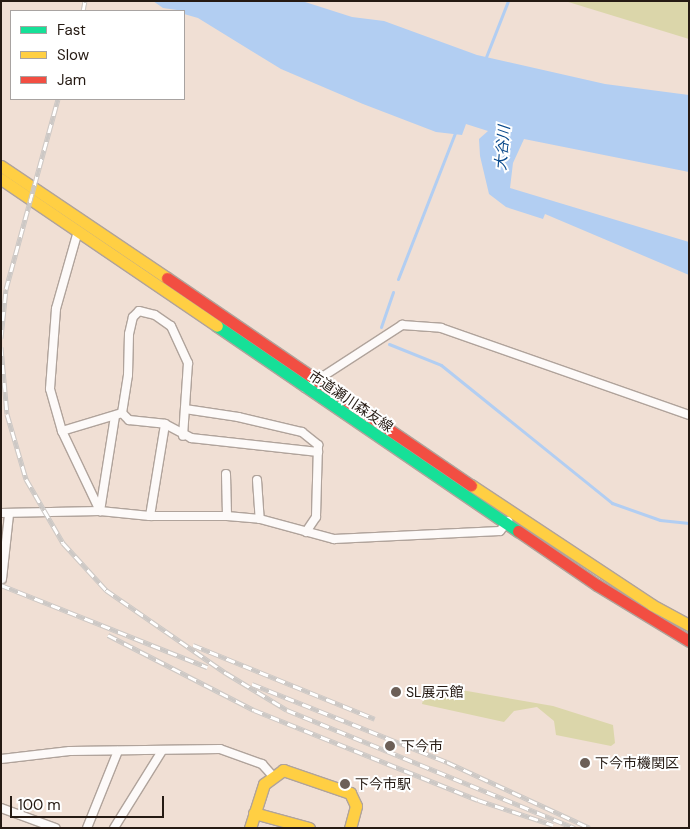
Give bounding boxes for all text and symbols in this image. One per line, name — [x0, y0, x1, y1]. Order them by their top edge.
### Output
legend — [10, 10, 185, 100]
text: Fast — [57, 20, 86, 40]
text: Slow — [57, 45, 89, 65]
text: Jam — [57, 70, 86, 90]
water label: 大谷川 — [492, 125, 514, 171]
street label: 市道瀬川森友線 — [306, 367, 396, 435]
place label: SL展示館 — [406, 684, 463, 700]
marker: SL展示館 — [390, 686, 402, 698]
place label: 下今市 — [401, 738, 443, 754]
marker: 下今市 — [383, 739, 397, 753]
place label: 下今市機関区 — [595, 755, 679, 771]
marker: 下今市機関区 — [579, 757, 591, 769]
place label: 下今市駅 — [355, 776, 411, 792]
marker: 下今市駅 — [339, 778, 351, 790]
scale bar — [12, 786, 166, 818]
text: 100 m — [18, 795, 61, 815]

